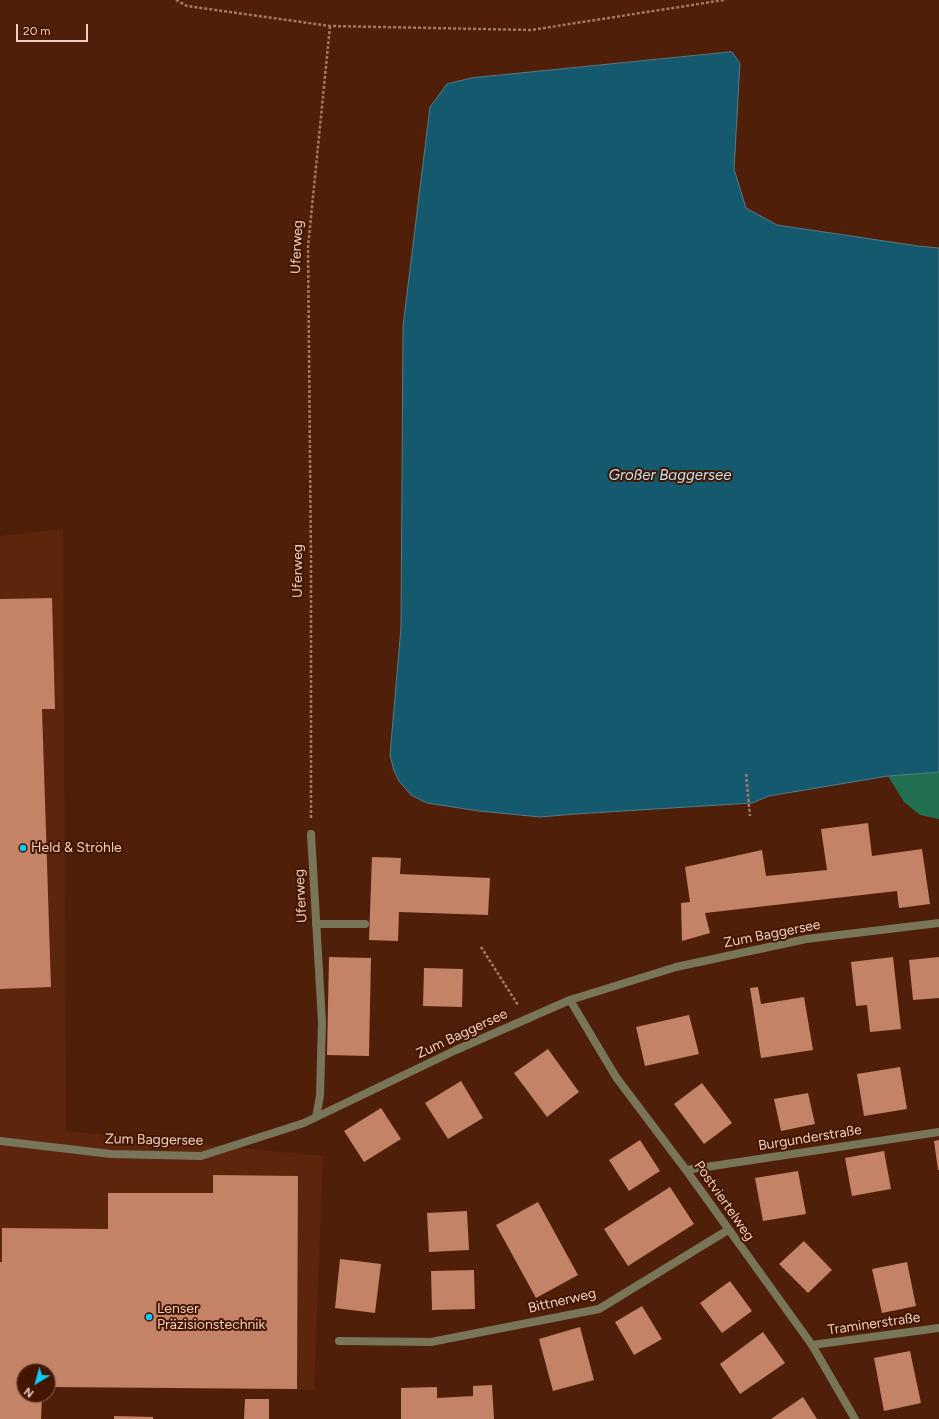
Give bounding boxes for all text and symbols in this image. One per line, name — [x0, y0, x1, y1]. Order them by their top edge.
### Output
scale bar — [18, 16, 90, 42]
text: 20 m — [23, 24, 51, 38]
street label: Uferweg — [287, 220, 307, 274]
water label: Großer Baggersee — [609, 467, 731, 485]
street label: Uferweg — [290, 544, 306, 598]
place label: Held & Ströhle — [31, 840, 122, 856]
marker: Held & Ströhle — [18, 843, 28, 853]
street label: Uferweg — [291, 869, 311, 923]
street label: Zum Baggersee — [722, 916, 822, 952]
street label: Zum Baggersee — [414, 1006, 510, 1062]
street label: Burgunderstraße — [757, 1122, 863, 1154]
street label: Zum Baggersee — [105, 1131, 203, 1149]
street label: Postviertelweg — [690, 1158, 758, 1244]
street label: Bittnerweg — [526, 1285, 598, 1317]
place label: Lenser Präzisionstechnik — [157, 1301, 265, 1334]
street label: Traminerstraße — [827, 1309, 921, 1339]
marker: Lenser Präzisionstechnik — [144, 1312, 154, 1322]
north arrow — [16, 1363, 56, 1403]
text: N — [22, 1384, 36, 1400]

